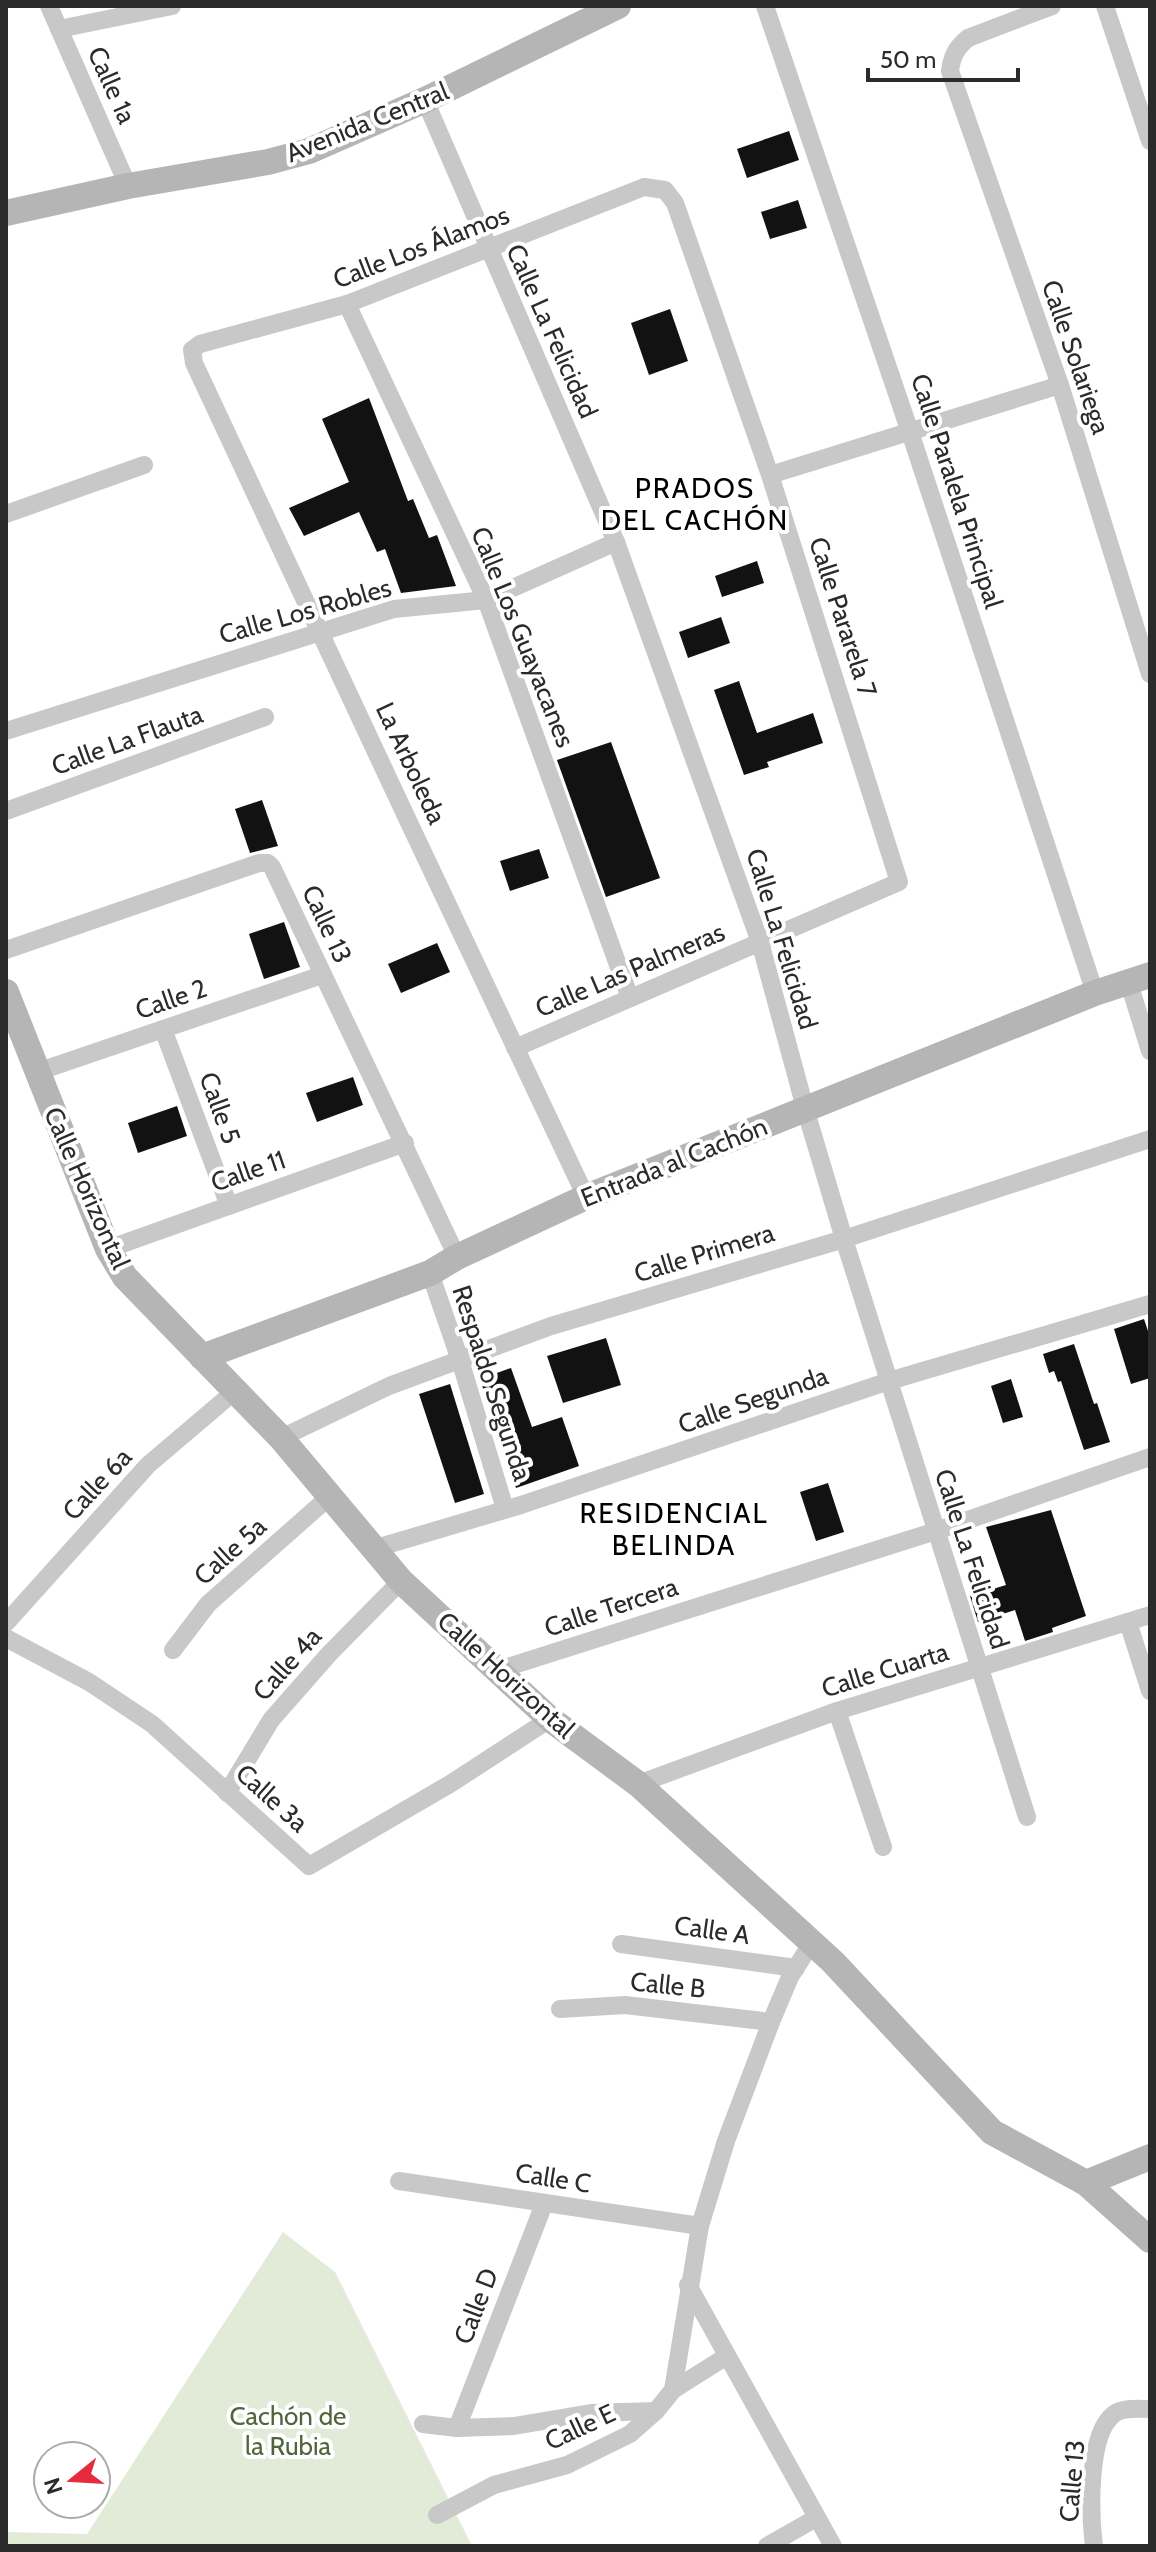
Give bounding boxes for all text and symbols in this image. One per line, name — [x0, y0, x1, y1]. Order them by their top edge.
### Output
scale bar — [868, 32, 1018, 82]
street label: Calle 1a — [81, 42, 143, 129]
text: 50 m — [880, 45, 936, 74]
street label: Avenida Central — [281, 75, 453, 169]
street label: Calle Los Álamos — [329, 199, 514, 295]
street label: Calle La Felicidad — [499, 239, 605, 423]
street label: Calle Solariega — [1035, 276, 1117, 439]
street label: Calle Paralela Principal — [904, 370, 1010, 612]
district label: PRADOS DEL CACHÓN — [601, 471, 789, 537]
street label: Calle Los Guayacanes — [464, 522, 582, 752]
street label: Calle Pararela 7 — [802, 533, 884, 701]
street label: Calle Los Robles — [215, 571, 395, 651]
street label: La Arboleda — [369, 697, 453, 829]
street label: Calle La Flauta — [47, 698, 207, 782]
street label: Calle La Felicidad — [739, 845, 825, 1033]
street label: Calle 13 — [295, 880, 359, 968]
street label: Calle Las Palmeras — [531, 916, 730, 1024]
street label: Calle 2 — [131, 972, 211, 1026]
street label: Calle 5 — [192, 1068, 248, 1148]
street label: Calle Horizontal — [37, 1102, 137, 1274]
street label: Entrada al Cachón — [576, 1110, 772, 1214]
street label: Calle 11 — [206, 1143, 290, 1199]
street label: Calle Primera — [630, 1216, 778, 1289]
street label: Respaldo Segunda — [445, 1281, 539, 1485]
street label: Calle Segunda — [674, 1359, 833, 1441]
street label: Calle 6a — [56, 1441, 139, 1527]
street label: Calle La Felicidad — [928, 1465, 1016, 1653]
district label: RESIDENCIAL BELINDA — [579, 1496, 769, 1562]
street label: Calle 5a — [187, 1510, 273, 1592]
street label: Calle Tercera — [540, 1570, 682, 1644]
street label: Calle Horizontal — [431, 1605, 581, 1745]
street label: Calle 4a — [246, 1620, 328, 1707]
street label: Calle Cuarta — [818, 1635, 953, 1704]
street label: Calle 3a — [229, 1757, 315, 1839]
street label: Calle A — [672, 1909, 752, 1951]
street label: Calle B — [629, 1965, 707, 2005]
street label: Calle C — [513, 2156, 593, 2200]
street label: Calle D — [447, 2264, 505, 2348]
street label: Calle E — [540, 2397, 620, 2457]
park label: Cachón de la Rubia — [230, 2400, 346, 2462]
street label: Calle 13 — [1052, 2439, 1092, 2523]
north arrow — [32, 2440, 112, 2520]
text: N — [38, 2474, 69, 2498]

